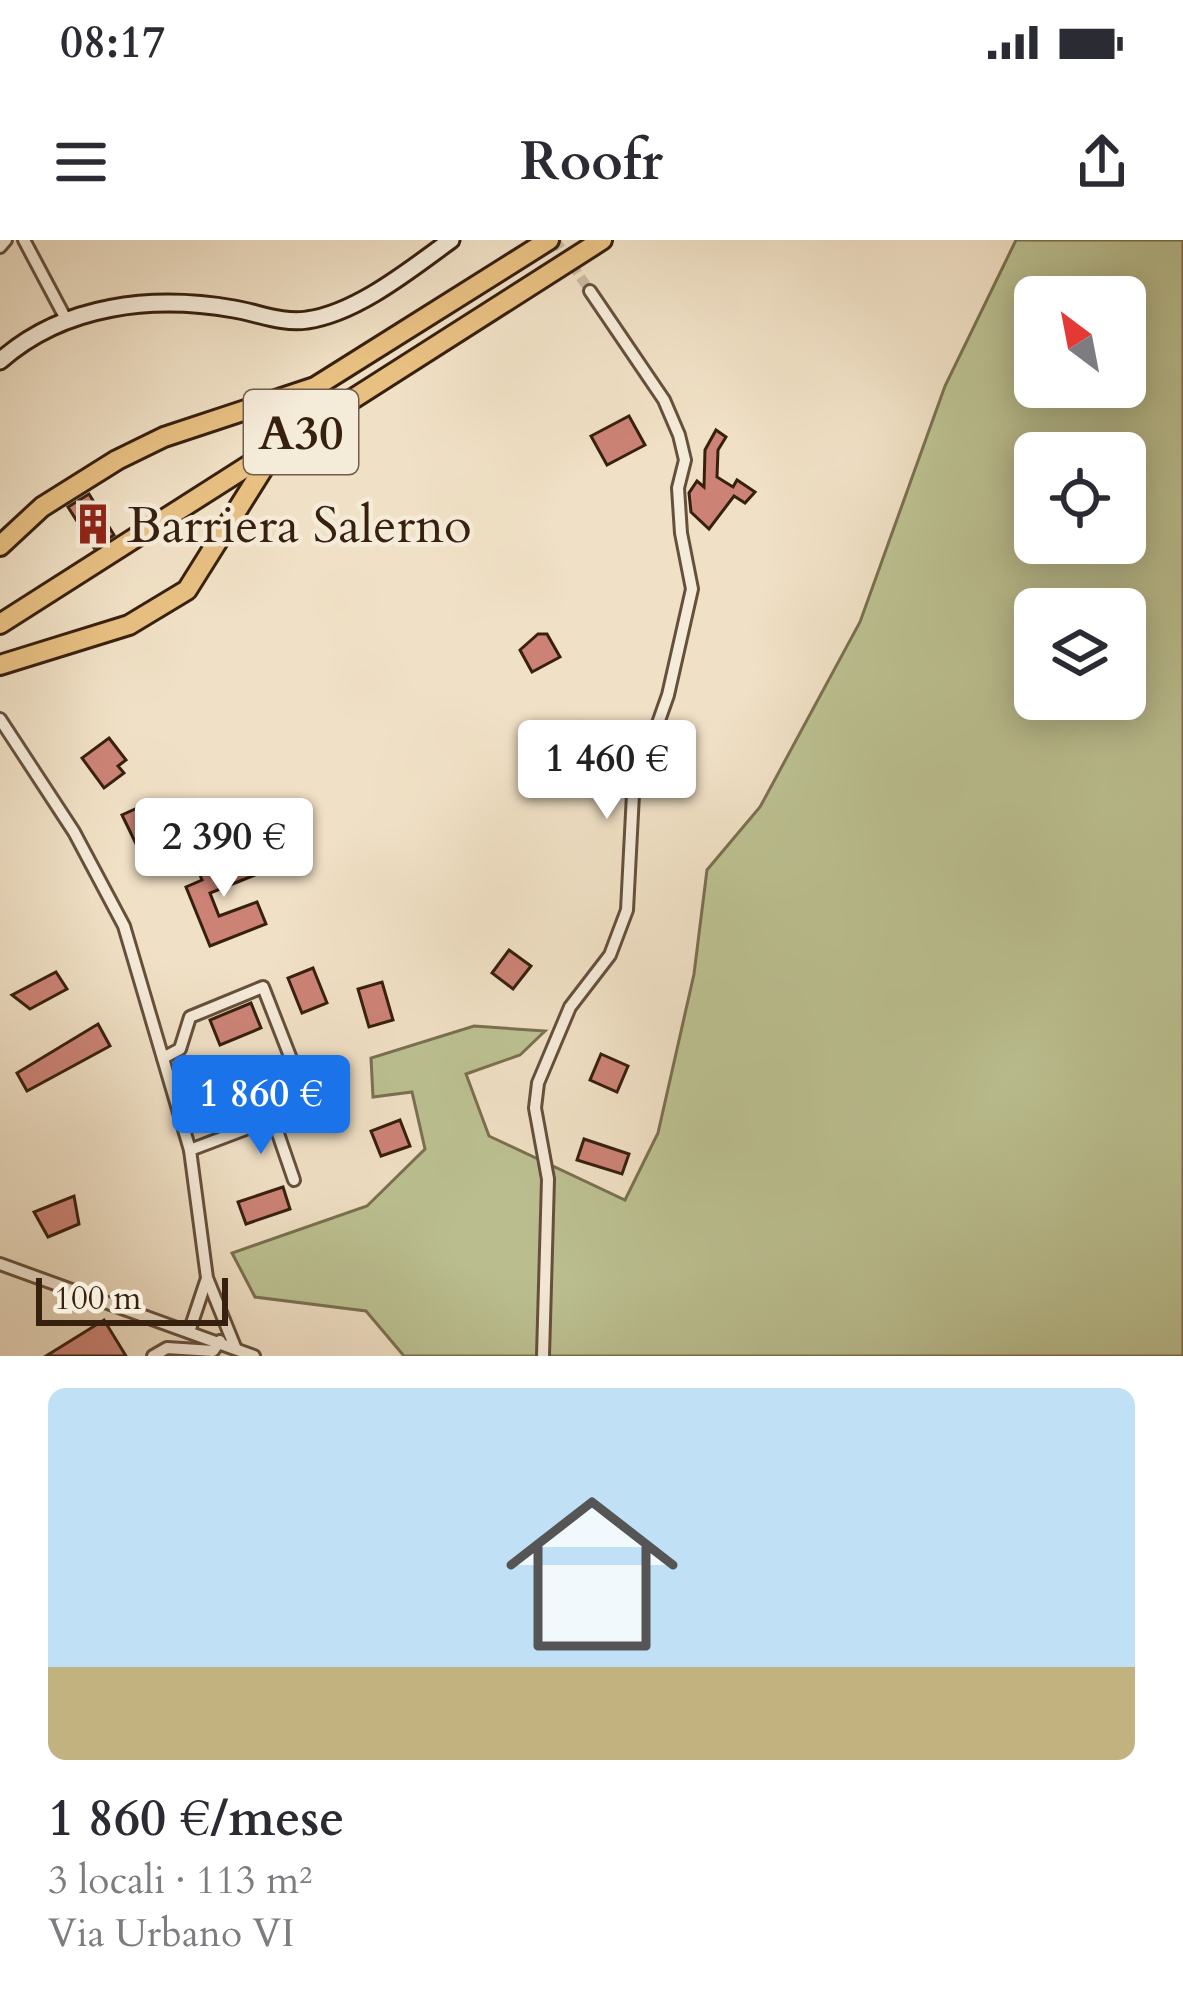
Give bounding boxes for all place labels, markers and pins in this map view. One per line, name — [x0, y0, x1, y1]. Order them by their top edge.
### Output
place label: Barriera Salerno — [127, 491, 472, 561]
building icon: Barriera Salerno — [70, 501, 116, 547]
pin: 1 460 € — [496, 720, 718, 822]
pin: 2 390 € — [113, 798, 335, 900]
pin: 1 860 € — [150, 1055, 372, 1157]

